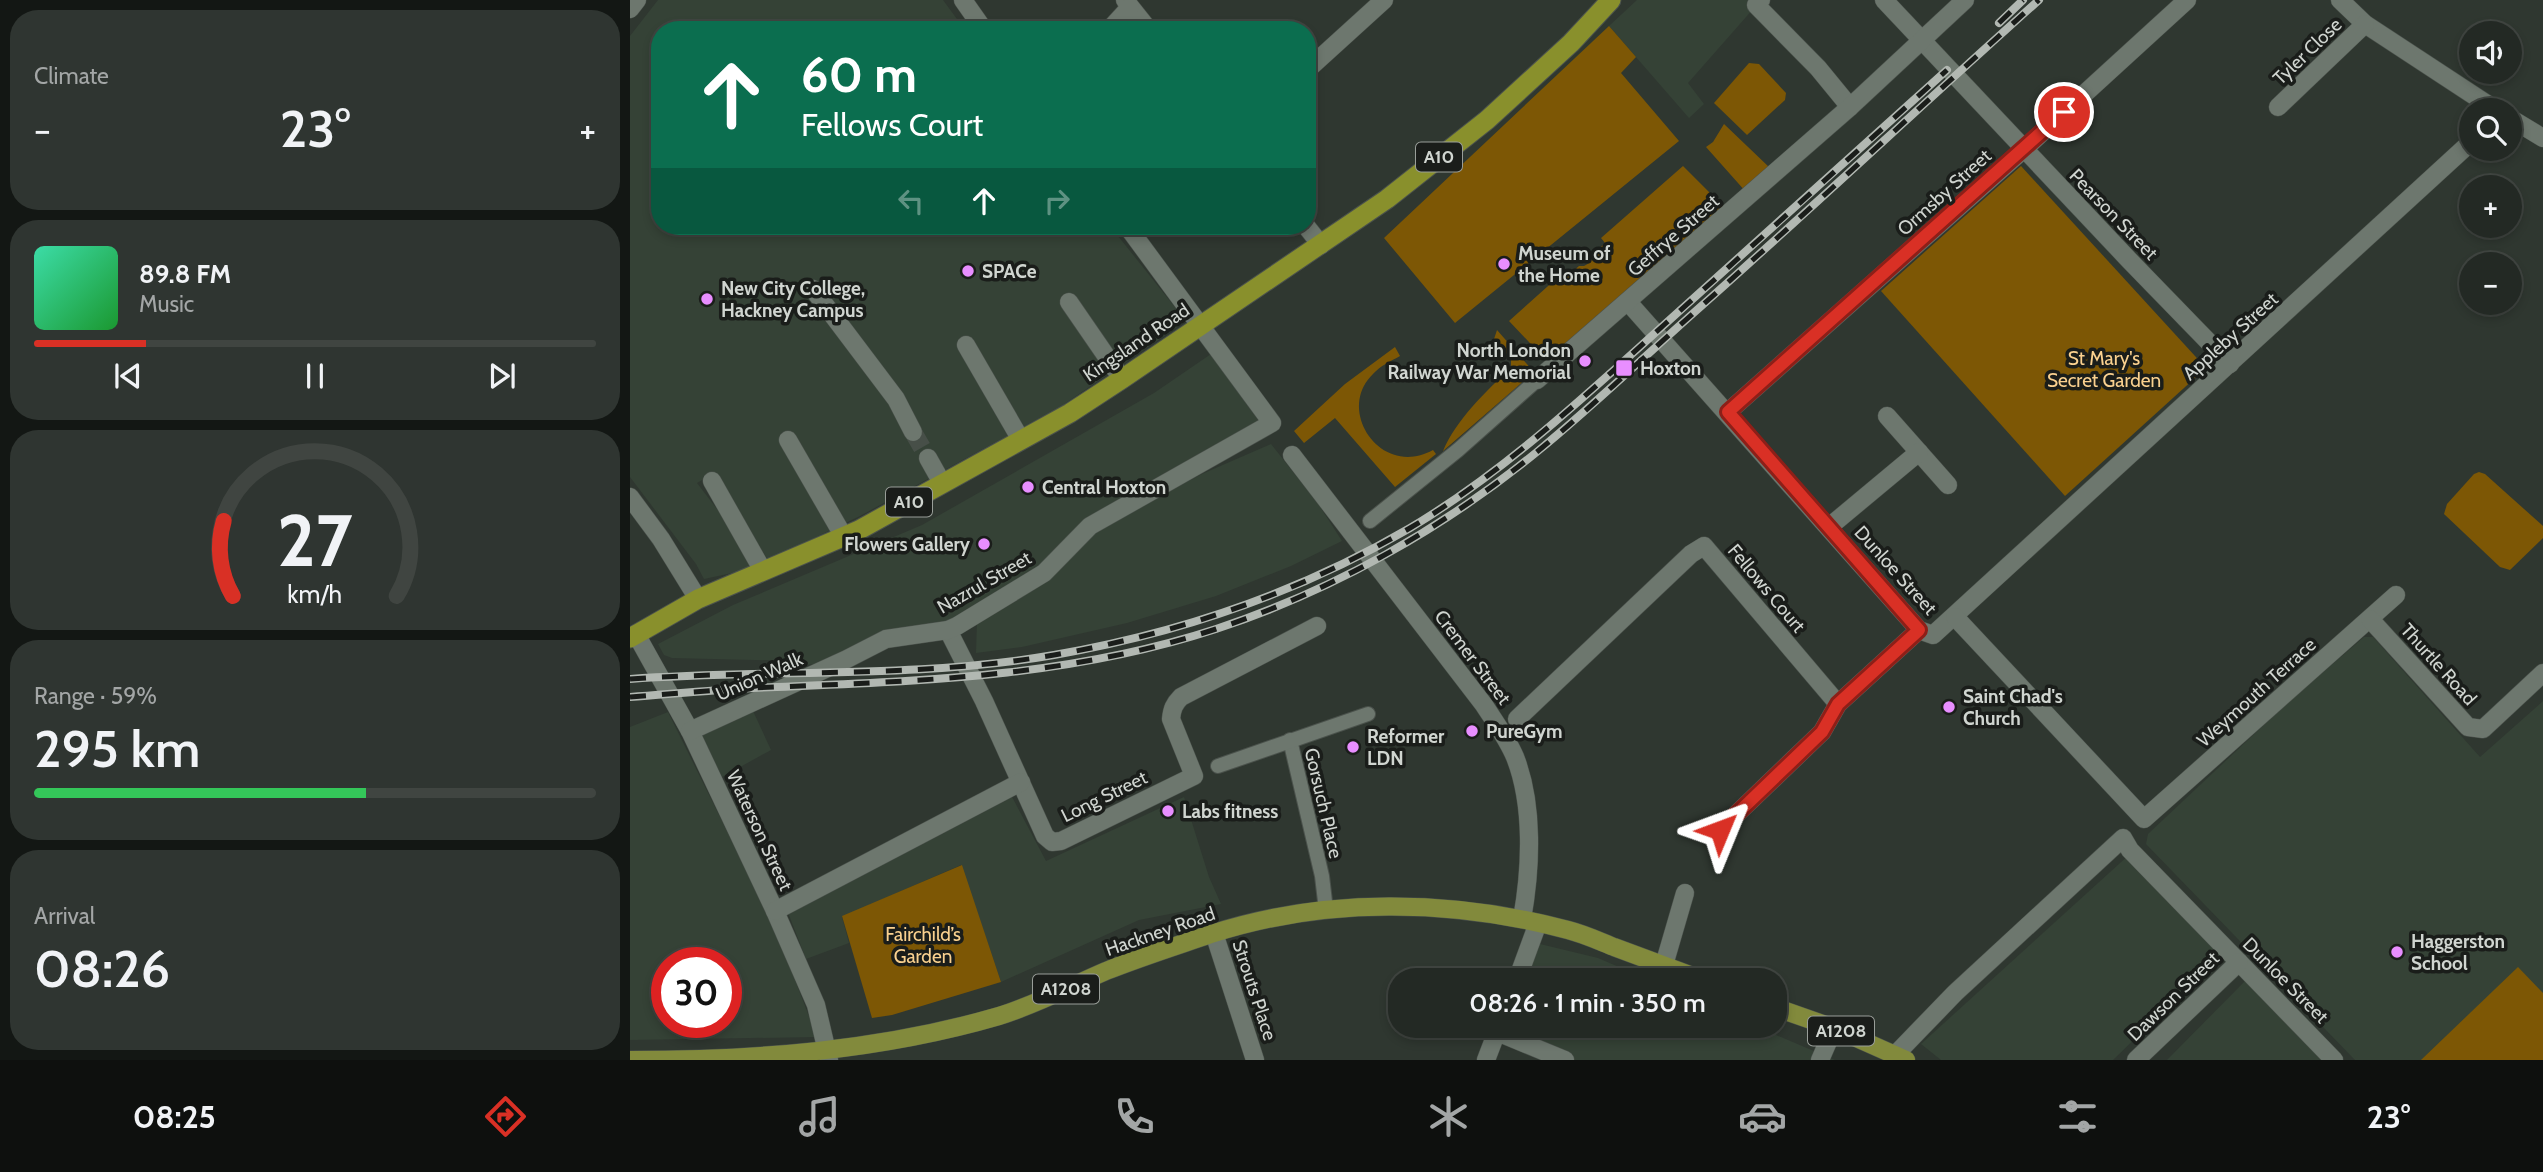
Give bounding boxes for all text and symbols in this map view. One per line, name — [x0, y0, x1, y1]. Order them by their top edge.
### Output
street label: Tyler Close — [2268, 13, 2347, 90]
map controls — [2459, 21, 2522, 315]
button: sound — [2459, 21, 2522, 84]
text: 60 m — [801, 45, 917, 104]
icon: ahead — [686, 49, 777, 140]
text: Climate — [34, 62, 109, 90]
pin — [2034, 82, 2094, 142]
icon: arrive — [2045, 93, 2083, 131]
text: 23° — [280, 97, 350, 160]
button: search — [2459, 98, 2522, 161]
text: Fellows Court — [801, 105, 983, 144]
text: − — [34, 106, 51, 153]
text: + — [579, 106, 596, 153]
road number: A10 — [1416, 142, 1462, 172]
street label: Ormsby Street — [1893, 144, 1996, 240]
street label: Pearson Street — [2065, 164, 2163, 265]
button: + — [2459, 175, 2522, 238]
icon: left — [892, 182, 930, 220]
icon: ahead — [965, 182, 1003, 220]
icon: right — [1038, 182, 1076, 220]
street label: Geffrye Street — [1623, 189, 1724, 281]
place label: Museum of the Home — [1518, 242, 1611, 287]
button: − — [2459, 252, 2522, 315]
marker: Museum of the Home — [1496, 256, 1512, 272]
text: 89.8 FM — [139, 258, 231, 290]
place label: SPACe — [982, 260, 1037, 283]
marker: SPACe — [960, 263, 976, 279]
place label: New City College, Hackney Campus — [721, 277, 865, 322]
street label: Appleby Street — [2178, 287, 2283, 385]
text: Music — [139, 290, 194, 318]
marker: New City College, Hackney Campus — [699, 291, 715, 307]
street label: Kingsland Road — [1079, 298, 1194, 386]
place label: North London Railway War Memorial — [1387, 339, 1571, 384]
park label: St Mary's Secret Garden — [2047, 347, 2161, 392]
marker: North London Railway War Memorial — [1577, 353, 1593, 369]
icon: previous — [109, 357, 147, 395]
icon: pause — [296, 357, 334, 395]
icon: next — [483, 357, 521, 395]
place label: Hoxton — [1640, 357, 1701, 380]
marker: Hoxton — [1614, 358, 1634, 378]
place label: Central Hoxton — [1042, 476, 1166, 499]
marker: Central Hoxton — [1020, 479, 1036, 495]
road number: A10 — [886, 488, 932, 516]
text: 27 — [277, 496, 353, 584]
street label: Dunloe Street — [1850, 521, 1942, 620]
place label: Flowers Gallery — [844, 533, 971, 556]
marker: Flowers Gallery — [976, 536, 992, 552]
street label: Fellows Court — [1723, 539, 1811, 638]
street label: Nazrul Street — [933, 546, 1036, 619]
text: km/h — [288, 579, 342, 609]
street label: Cremer Street — [1430, 605, 1516, 710]
street label: Thurtle Road — [2396, 619, 2481, 710]
street label: Weymouth Terrace — [2192, 633, 2321, 752]
street label: Union Walk — [712, 647, 807, 706]
text: Range · 59% — [34, 682, 157, 710]
place label: Saint Chad's Church — [1963, 685, 2063, 730]
marker: Saint Chad's Church — [1941, 699, 1957, 715]
text: 295 km — [34, 717, 200, 780]
place label: PureGym — [1486, 720, 1563, 743]
marker: PureGym — [1464, 723, 1480, 739]
place label: Reformer LDN — [1367, 725, 1445, 770]
marker: Reformer LDN — [1345, 739, 1361, 755]
street label: Gorsuch Place — [1300, 746, 1347, 861]
street label: Long Street — [1057, 765, 1152, 827]
street label: Waterson Street — [722, 766, 798, 895]
position arrow — [1683, 793, 1757, 867]
place label: Labs fitness — [1182, 800, 1278, 823]
marker: Labs fitness — [1160, 803, 1176, 819]
text: Arrival — [34, 902, 95, 930]
street label: Hackney Road — [1102, 902, 1218, 961]
park label: Fairchild’s Garden — [885, 923, 961, 968]
place label: Haggerston School — [2411, 930, 2505, 975]
street label: Dunloe Street — [2238, 933, 2334, 1028]
text: 08:26 — [34, 937, 170, 1000]
street label: Strouts Place — [1227, 937, 1282, 1044]
marker: Haggerston School — [2389, 944, 2405, 960]
speed limit sign: 30 — [651, 947, 742, 1038]
street label: Dawson Street — [2123, 947, 2224, 1046]
road number: A1208 — [1033, 974, 1099, 1004]
text: 08:26 · 1 min · 350 m — [1469, 987, 1706, 1019]
road number: A1208 — [1808, 1016, 1874, 1046]
icon: directions — [481, 1092, 530, 1141]
icon: music — [795, 1092, 844, 1141]
icon: phone — [1110, 1092, 1159, 1141]
icon: climate — [1424, 1092, 1473, 1141]
icon: car — [1738, 1092, 1787, 1141]
icon: filters — [2053, 1092, 2102, 1141]
text: 08:25 — [133, 1097, 216, 1136]
text: 23° — [2367, 1097, 2410, 1136]

